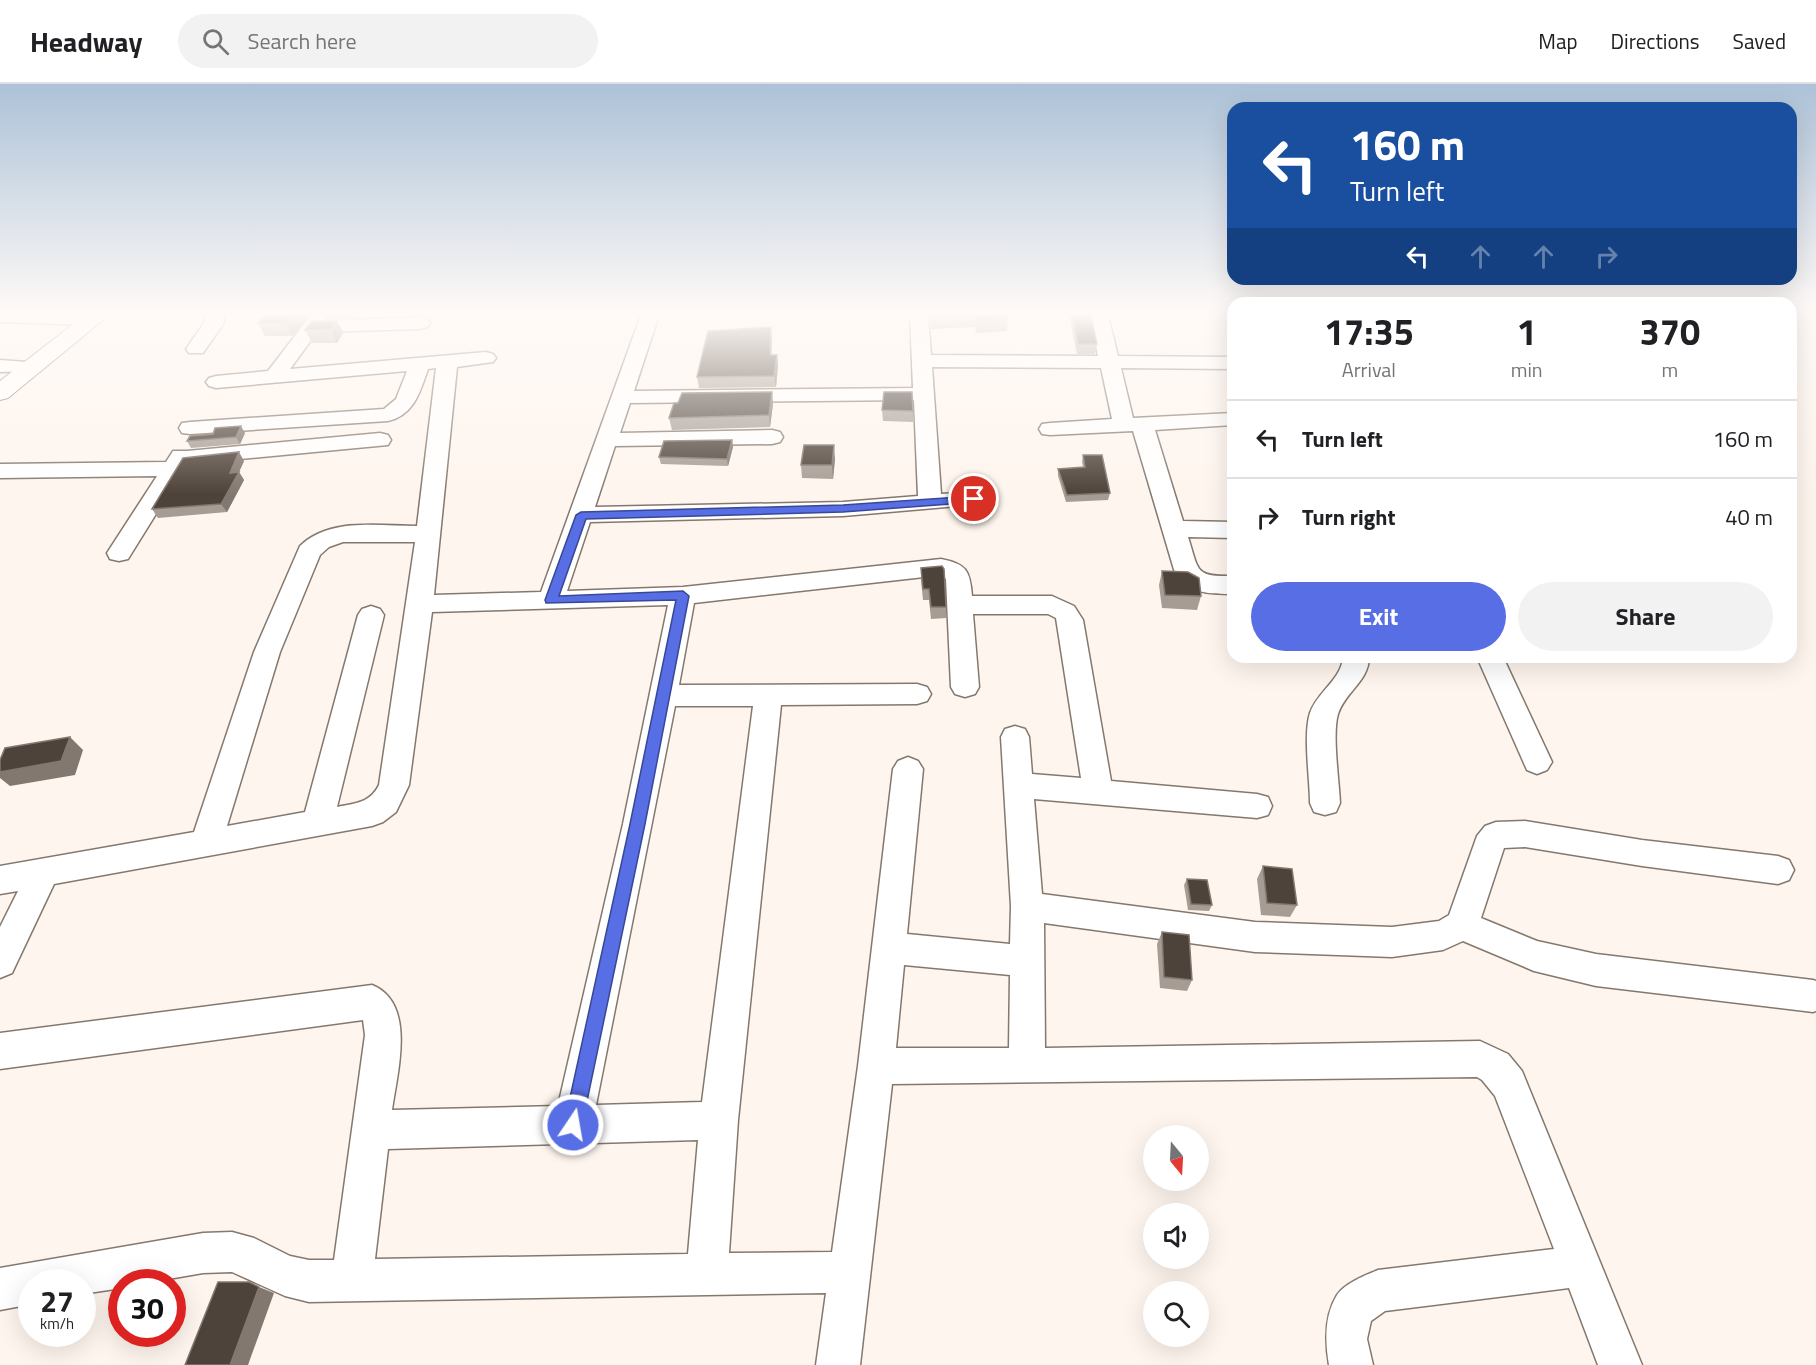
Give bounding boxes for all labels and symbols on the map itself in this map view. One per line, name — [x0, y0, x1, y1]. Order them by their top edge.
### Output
pin — [948, 473, 999, 524]
position arrow — [541, 1093, 605, 1157]
north arrow — [1143, 1125, 1209, 1191]
speed limit sign: 30 — [108, 1269, 186, 1347]

